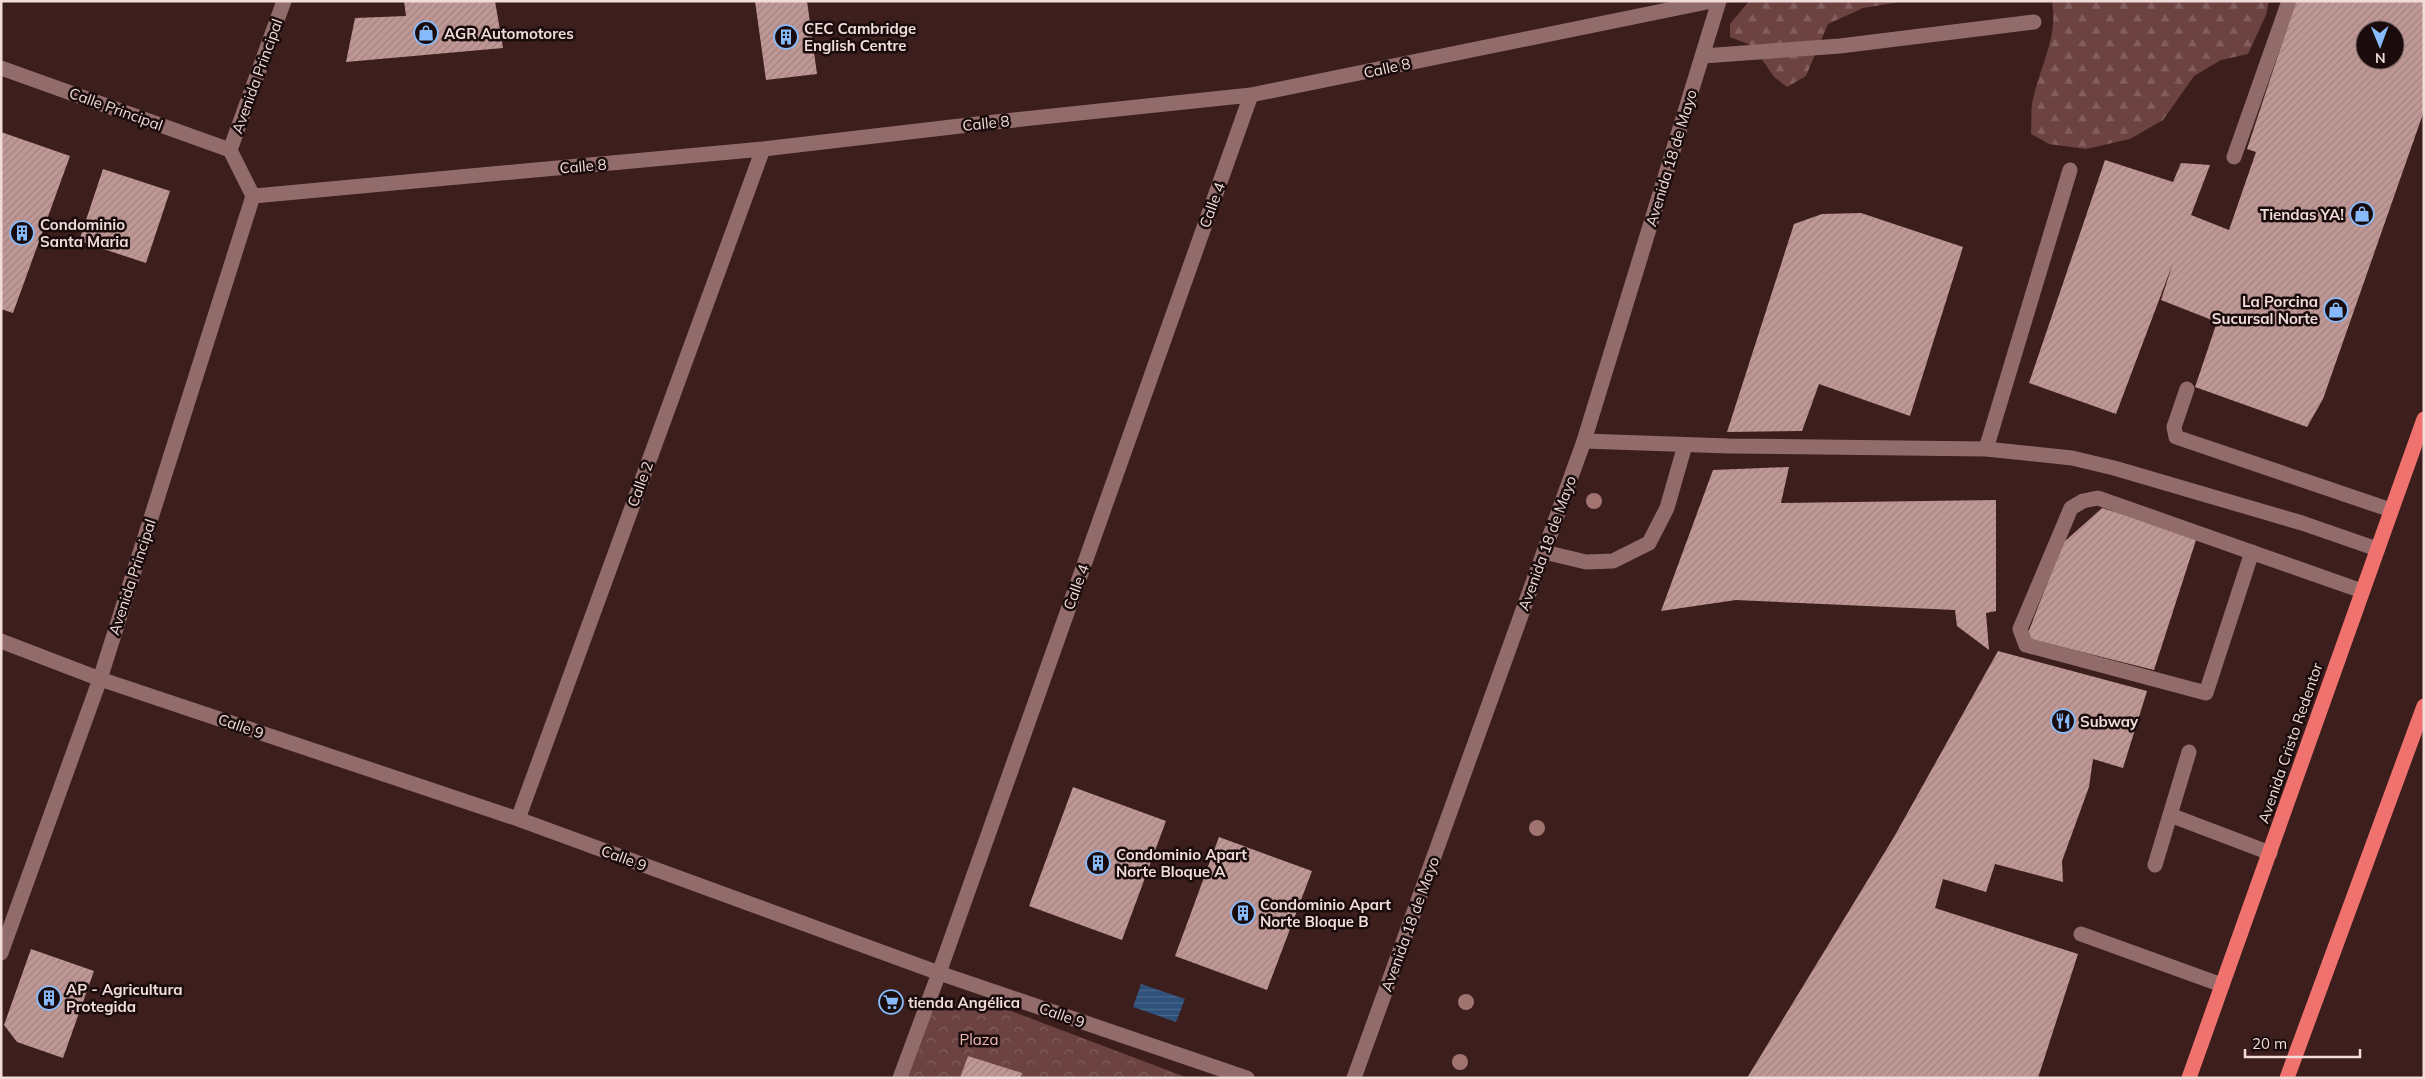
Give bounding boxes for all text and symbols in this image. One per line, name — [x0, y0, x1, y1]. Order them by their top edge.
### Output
street label: Avenida Principal — [227, 16, 287, 136]
place label: CEC Cambridge English Centre — [804, 19, 916, 55]
shop icon: AGR Automotores — [413, 20, 439, 46]
north arrow — [2355, 20, 2405, 70]
place label: AGR Automotores — [444, 24, 574, 43]
building icon: CEC Cambridge English Centre — [773, 24, 799, 50]
text: N — [2375, 49, 2386, 67]
street label: Calle 8 — [1362, 54, 1412, 82]
street label: Calle Principal — [67, 83, 165, 135]
street label: Avenida 18 de Mayo — [1641, 87, 1701, 229]
street label: Calle 8 — [962, 111, 1010, 135]
street label: Calle 8 — [559, 154, 607, 178]
street label: Calle 4 — [1195, 180, 1229, 230]
shop icon: Tiendas YA! — [2349, 201, 2375, 227]
place label: Tiendas YA! — [2260, 205, 2344, 224]
place label: Condominio Santa Maria — [40, 215, 129, 251]
building icon: Condominio Santa Maria — [9, 220, 35, 246]
place label: La Porcina Sucursal Norte — [2212, 292, 2318, 328]
shop icon: La Porcina Sucursal Norte — [2323, 297, 2349, 323]
street label: Calle 2 — [623, 459, 657, 509]
street label: Avenida 18 de Mayo — [1514, 473, 1580, 613]
street label: Avenida Principal — [104, 517, 160, 637]
street label: Calle 4 — [1059, 562, 1093, 612]
street label: Avenida Cristo Redentor — [2254, 660, 2327, 826]
restaurant icon: Subway — [2050, 708, 2076, 734]
street label: Calle 9 — [216, 709, 266, 743]
place label: Subway — [2080, 712, 2139, 731]
street label: Calle 9 — [599, 841, 649, 875]
place label: Condominio Apart Norte Bloque A — [1116, 845, 1247, 881]
building icon: Condominio Apart Norte Bloque A — [1085, 850, 1111, 876]
street label: Avenida 18 de Mayo — [1377, 854, 1443, 994]
place label: Condominio Apart Norte Bloque B — [1260, 895, 1391, 931]
building icon: Condominio Apart Norte Bloque B — [1230, 900, 1256, 926]
place label: AP - Agricultura Protegida — [66, 980, 183, 1016]
building icon: AP - Agricultura Protegida — [36, 985, 62, 1011]
supermarket icon: tienda Angélica — [878, 989, 904, 1015]
place label: tienda Angélica — [908, 993, 1020, 1012]
street label: Calle 9 — [1037, 998, 1087, 1032]
scale bar — [2245, 1026, 2360, 1058]
park label: Plaza — [959, 1030, 999, 1049]
text: 20 m — [2252, 1034, 2287, 1053]

